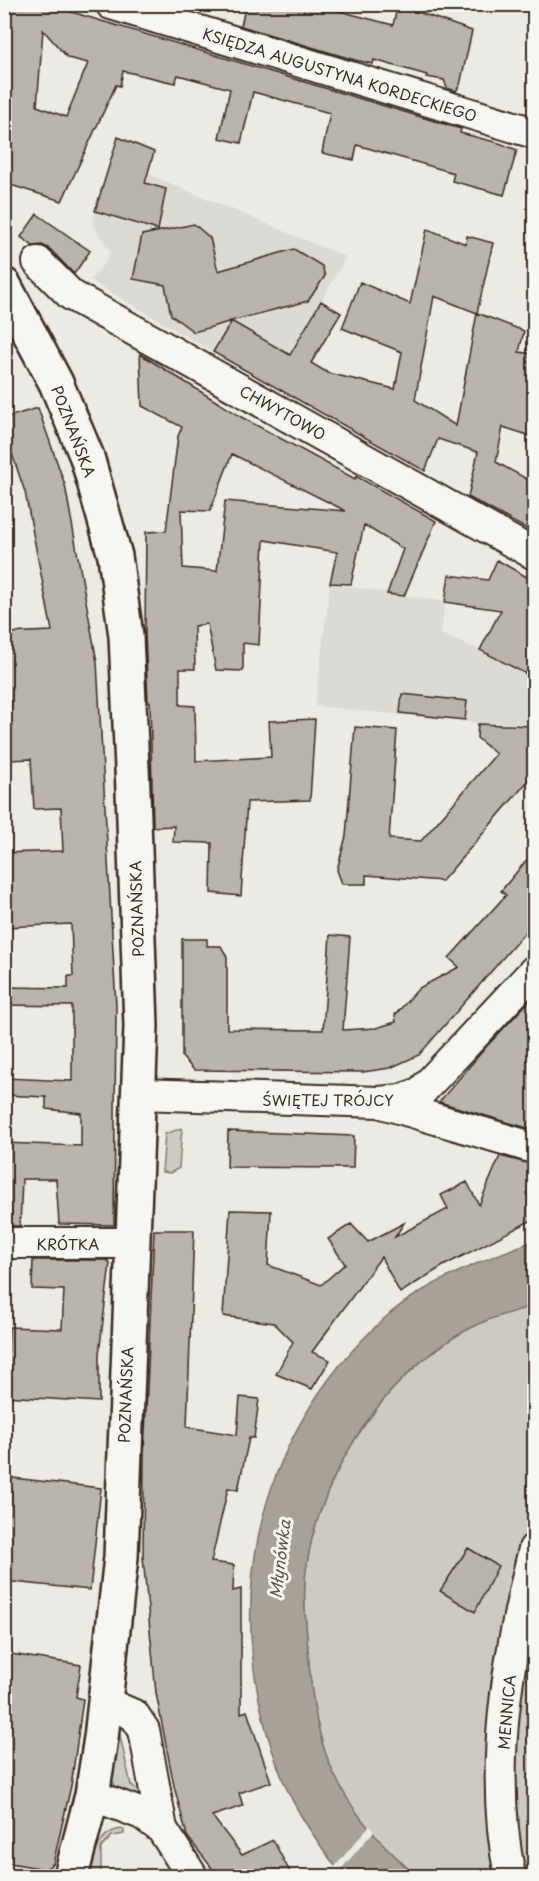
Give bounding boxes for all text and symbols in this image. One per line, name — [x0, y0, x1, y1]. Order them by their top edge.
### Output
street label: KSIĘDZA AUGUSTYNA KORDECKIEGO — [200, 21, 480, 127]
street label: CHWYTOWO — [236, 379, 330, 445]
street label: POZNAŃSKA — [46, 382, 102, 480]
street label: POZNAŃSKA — [123, 860, 149, 958]
street label: ŚWIĘTEJ TRÓJCY — [262, 1088, 394, 1111]
street label: KRÓTKA — [37, 1232, 99, 1255]
street label: POZNAŃSKA — [112, 1346, 138, 1444]
water label: Młynówka — [262, 1517, 296, 1600]
street label: MENNICA — [491, 1674, 521, 1750]

